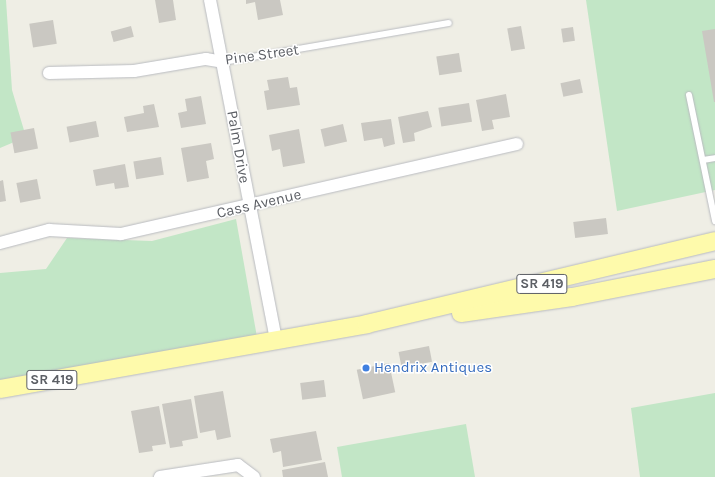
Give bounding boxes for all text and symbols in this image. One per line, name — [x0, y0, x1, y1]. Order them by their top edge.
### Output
street label: Pine Street — [224, 41, 300, 69]
street label: Palm Drive — [223, 109, 253, 185]
street label: Cass Avenue — [215, 186, 303, 222]
road number: SR 419 — [516, 272, 568, 296]
place label: Hendrix Antiques — [374, 359, 492, 377]
marker: Hendrix Antiques — [361, 363, 371, 373]
road number: SR 419 — [26, 368, 78, 392]

